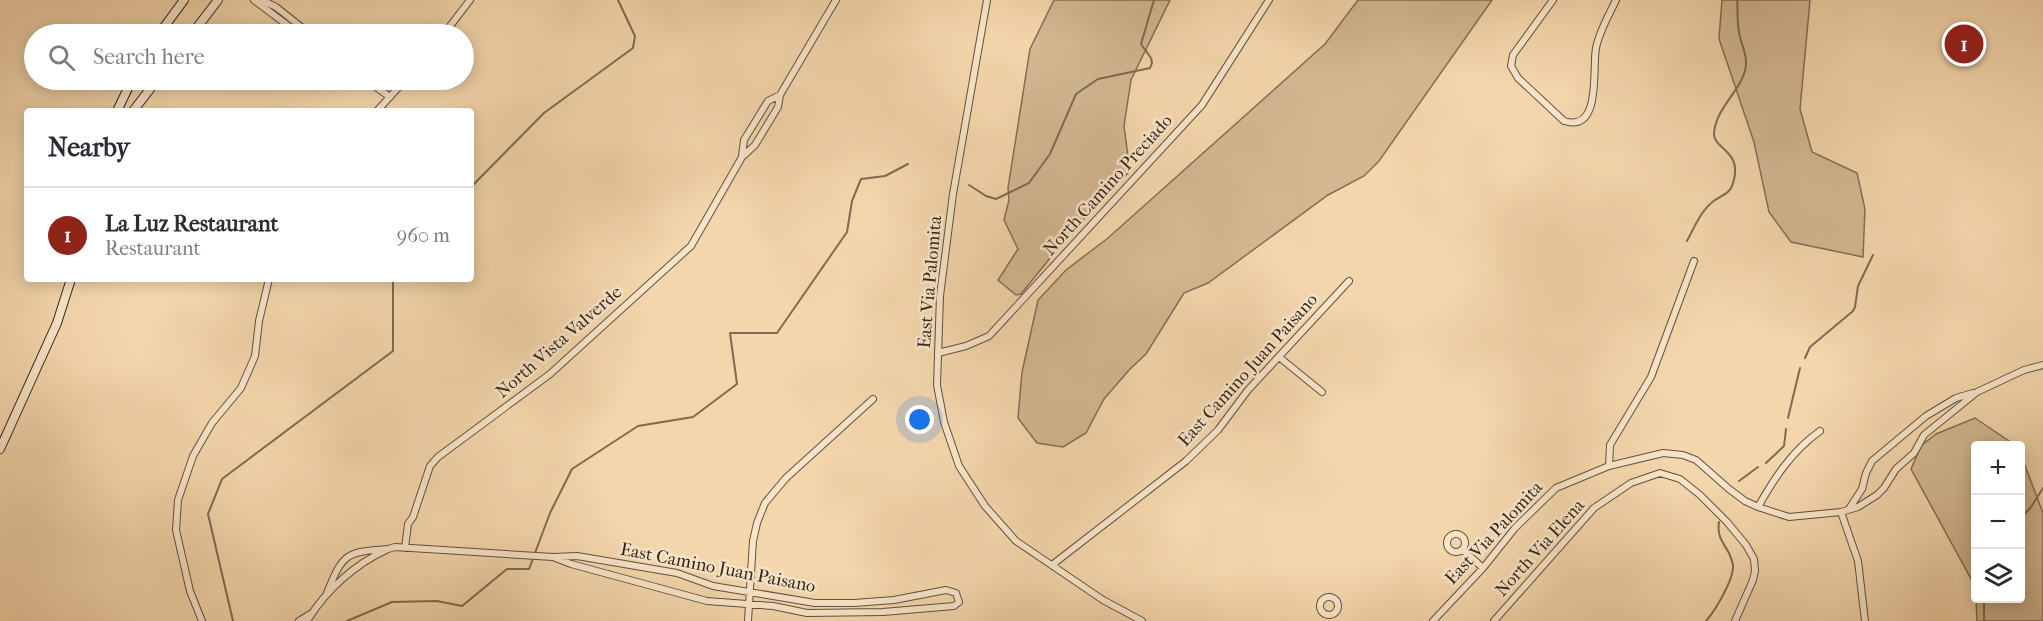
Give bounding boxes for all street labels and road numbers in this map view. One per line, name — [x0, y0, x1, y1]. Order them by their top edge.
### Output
street label: North Camino Preciado — [1039, 110, 1177, 260]
street label: East Via Palomita — [914, 214, 946, 349]
street label: North Vista Valverde — [492, 282, 626, 402]
street label: East Camino Juan Paisano — [1174, 289, 1322, 451]
street label: East Via Palomita — [1441, 477, 1548, 589]
street label: North Via Elena — [1491, 495, 1589, 601]
street label: East Camino Juan Paisano — [619, 539, 817, 597]

